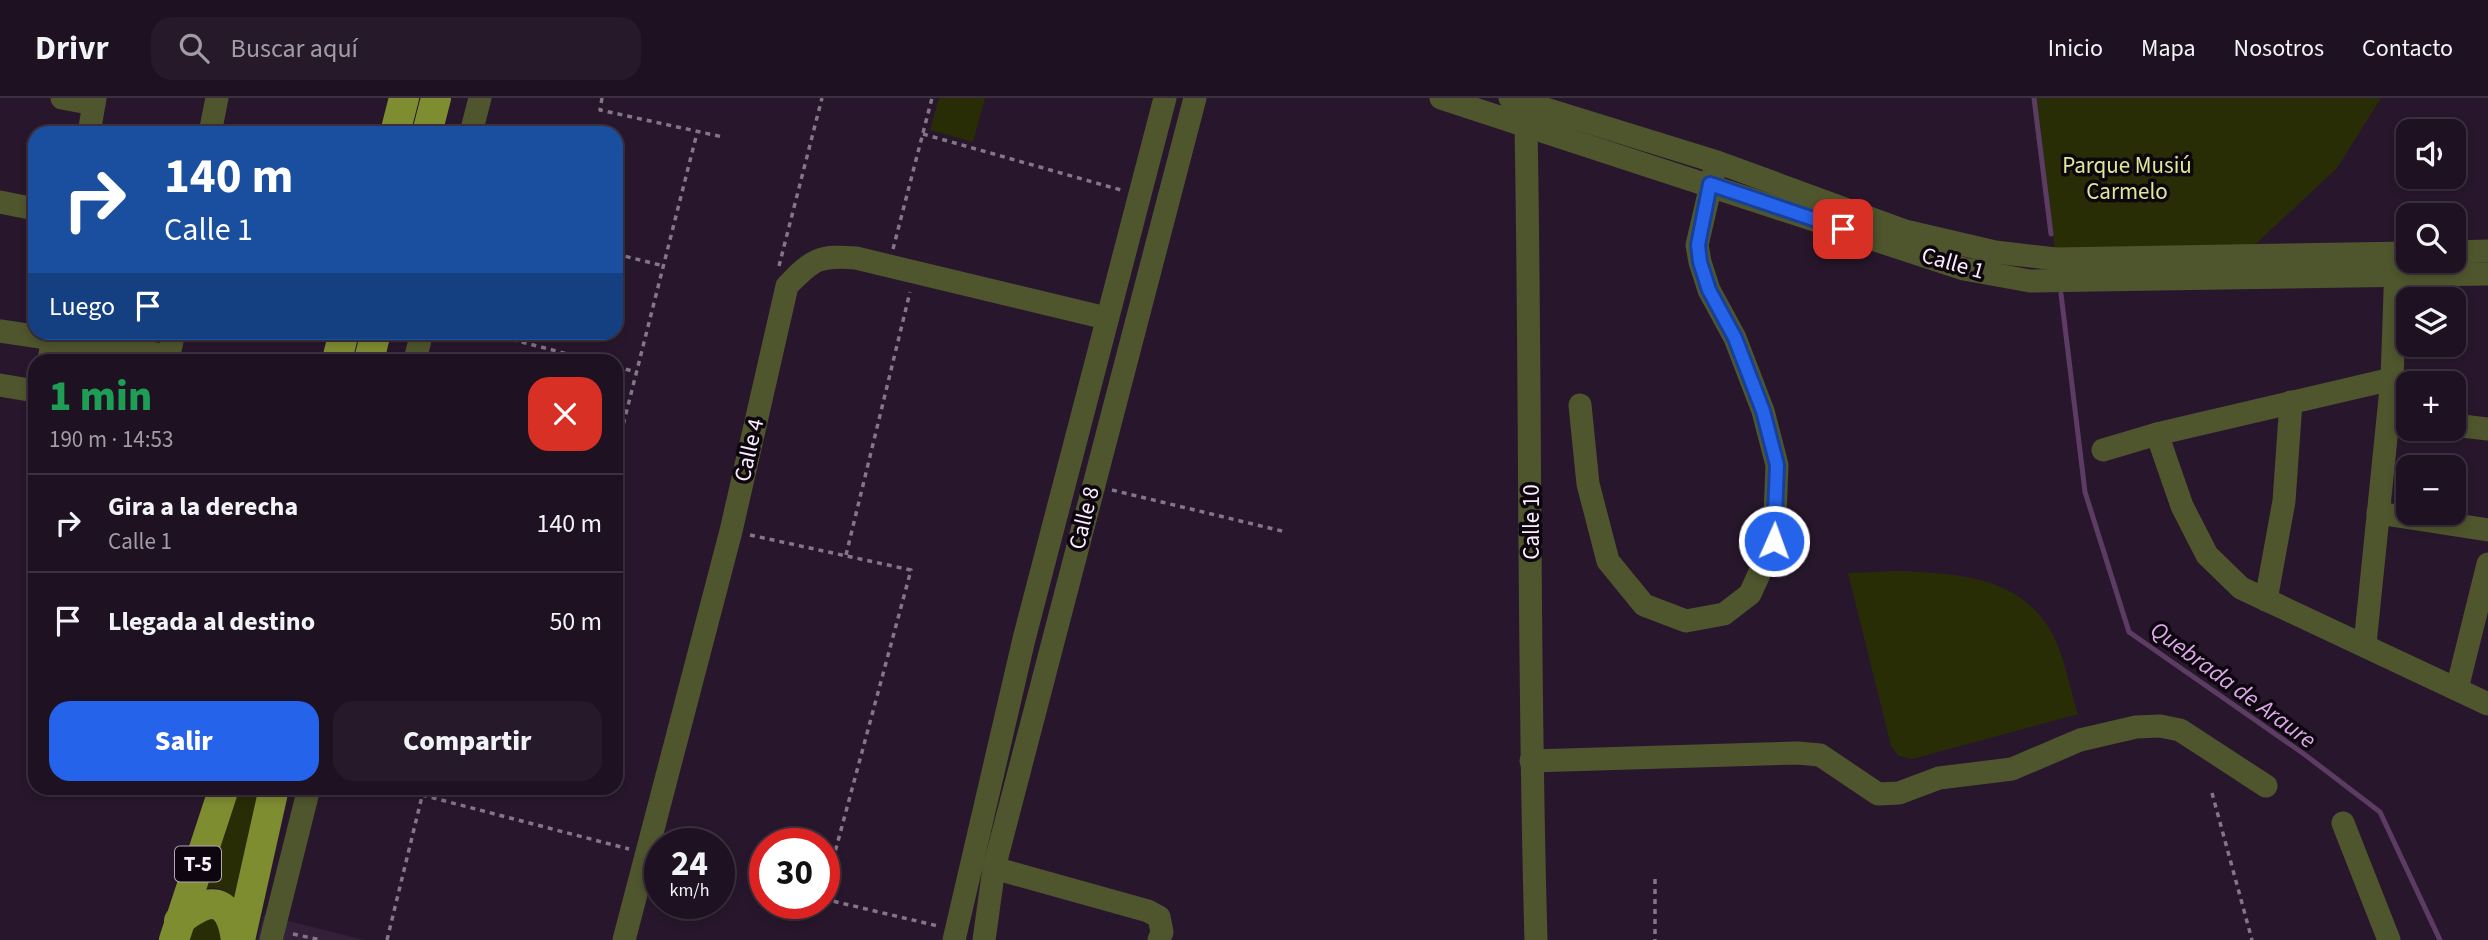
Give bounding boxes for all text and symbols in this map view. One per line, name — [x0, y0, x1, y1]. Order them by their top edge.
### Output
search box — [151, 17, 641, 80]
text: Drivr — [35, 25, 109, 72]
icon: search — [175, 29, 213, 67]
text: Buscar aquí — [231, 30, 358, 67]
text: Inicio — [2048, 31, 2103, 66]
text: Mapa — [2141, 31, 2196, 66]
text: Nosotros — [2234, 31, 2324, 66]
text: Contacto — [2362, 31, 2453, 66]
map controls — [2396, 119, 2466, 525]
button: sound — [2396, 119, 2466, 189]
text: 140 m — [164, 142, 293, 212]
park label: Parque Musiú Carmelo — [2062, 149, 2192, 208]
icon: right — [49, 154, 140, 245]
pin — [1813, 199, 1873, 259]
button: search — [2396, 203, 2466, 273]
text: Calle 1 — [164, 207, 253, 253]
icon: arrive — [1824, 210, 1862, 248]
street label: Calle 1 — [1918, 238, 1988, 288]
icon: arrive — [129, 287, 167, 325]
button: layers — [2396, 287, 2466, 357]
text: Luego — [49, 288, 115, 325]
text: 1 min — [49, 367, 152, 427]
button: + — [2396, 371, 2466, 441]
button: close — [528, 377, 602, 451]
street label: Calle 4 — [726, 415, 772, 485]
text: 190 m · 14:53 — [49, 423, 173, 456]
button: − — [2396, 455, 2466, 525]
street label: Calle 8 — [1060, 483, 1108, 553]
street label: Calle 10 — [1515, 484, 1548, 560]
text: Gira a la derecha — [108, 488, 298, 525]
icon: right — [49, 504, 87, 542]
position arrow — [1737, 504, 1811, 578]
text: 140 m — [536, 505, 602, 542]
text: Calle 1 — [108, 525, 172, 558]
icon: arrive — [49, 602, 87, 640]
text: Llegada al destino — [108, 603, 315, 640]
text: 50 m — [549, 603, 602, 640]
water label: Quebrada de Araure — [2143, 613, 2323, 757]
button: Salir — [49, 701, 319, 781]
button: Compartir — [333, 701, 602, 781]
speed limit sign: 30 — [749, 828, 840, 919]
text: 24 — [671, 839, 708, 889]
road number: T-5 — [175, 846, 221, 882]
text: km/h — [670, 878, 709, 903]

